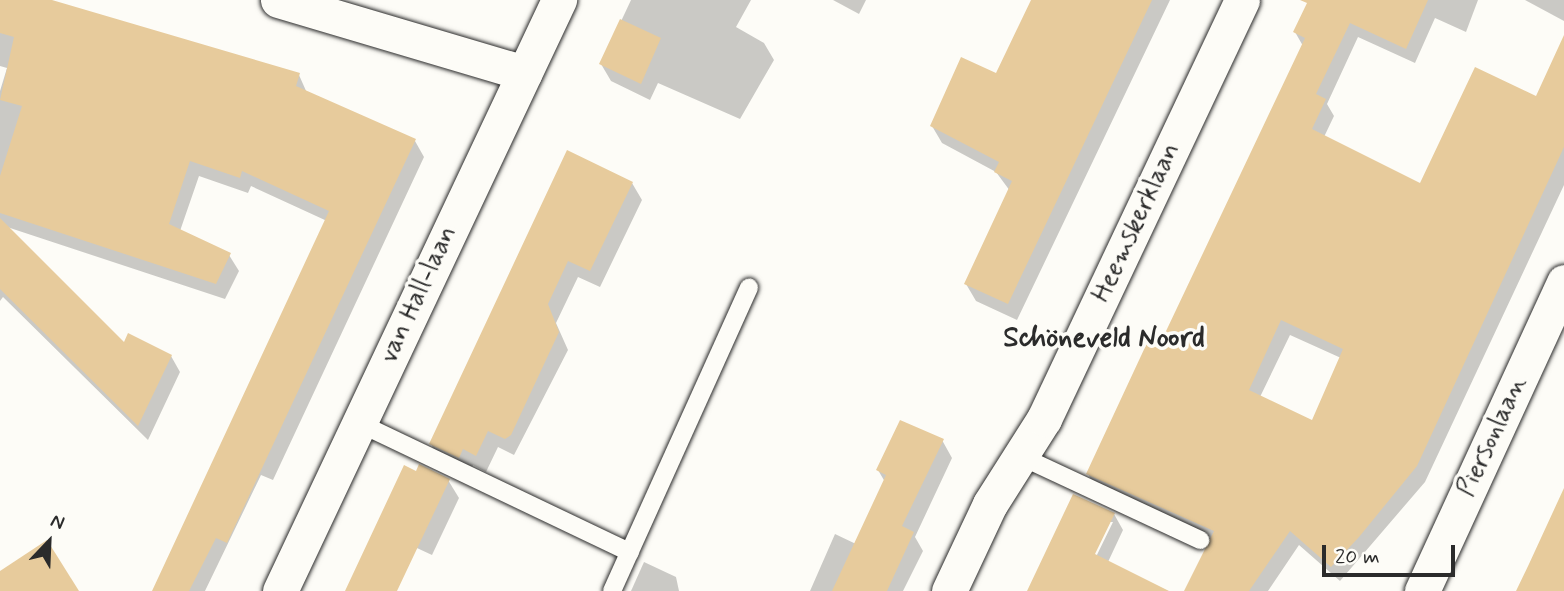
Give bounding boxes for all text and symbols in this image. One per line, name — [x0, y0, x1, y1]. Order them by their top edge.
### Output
street label: Heemskerklaan — [1087, 138, 1187, 308]
street label: van Hall-laan — [374, 222, 464, 368]
district label: Schöneveld Noord — [1003, 322, 1205, 356]
street label: Piersonlaan — [1452, 372, 1534, 502]
north arrow — [14, 507, 84, 577]
text: N — [47, 508, 68, 536]
scale bar — [1326, 532, 1459, 576]
text: 20 m — [1335, 543, 1380, 571]

